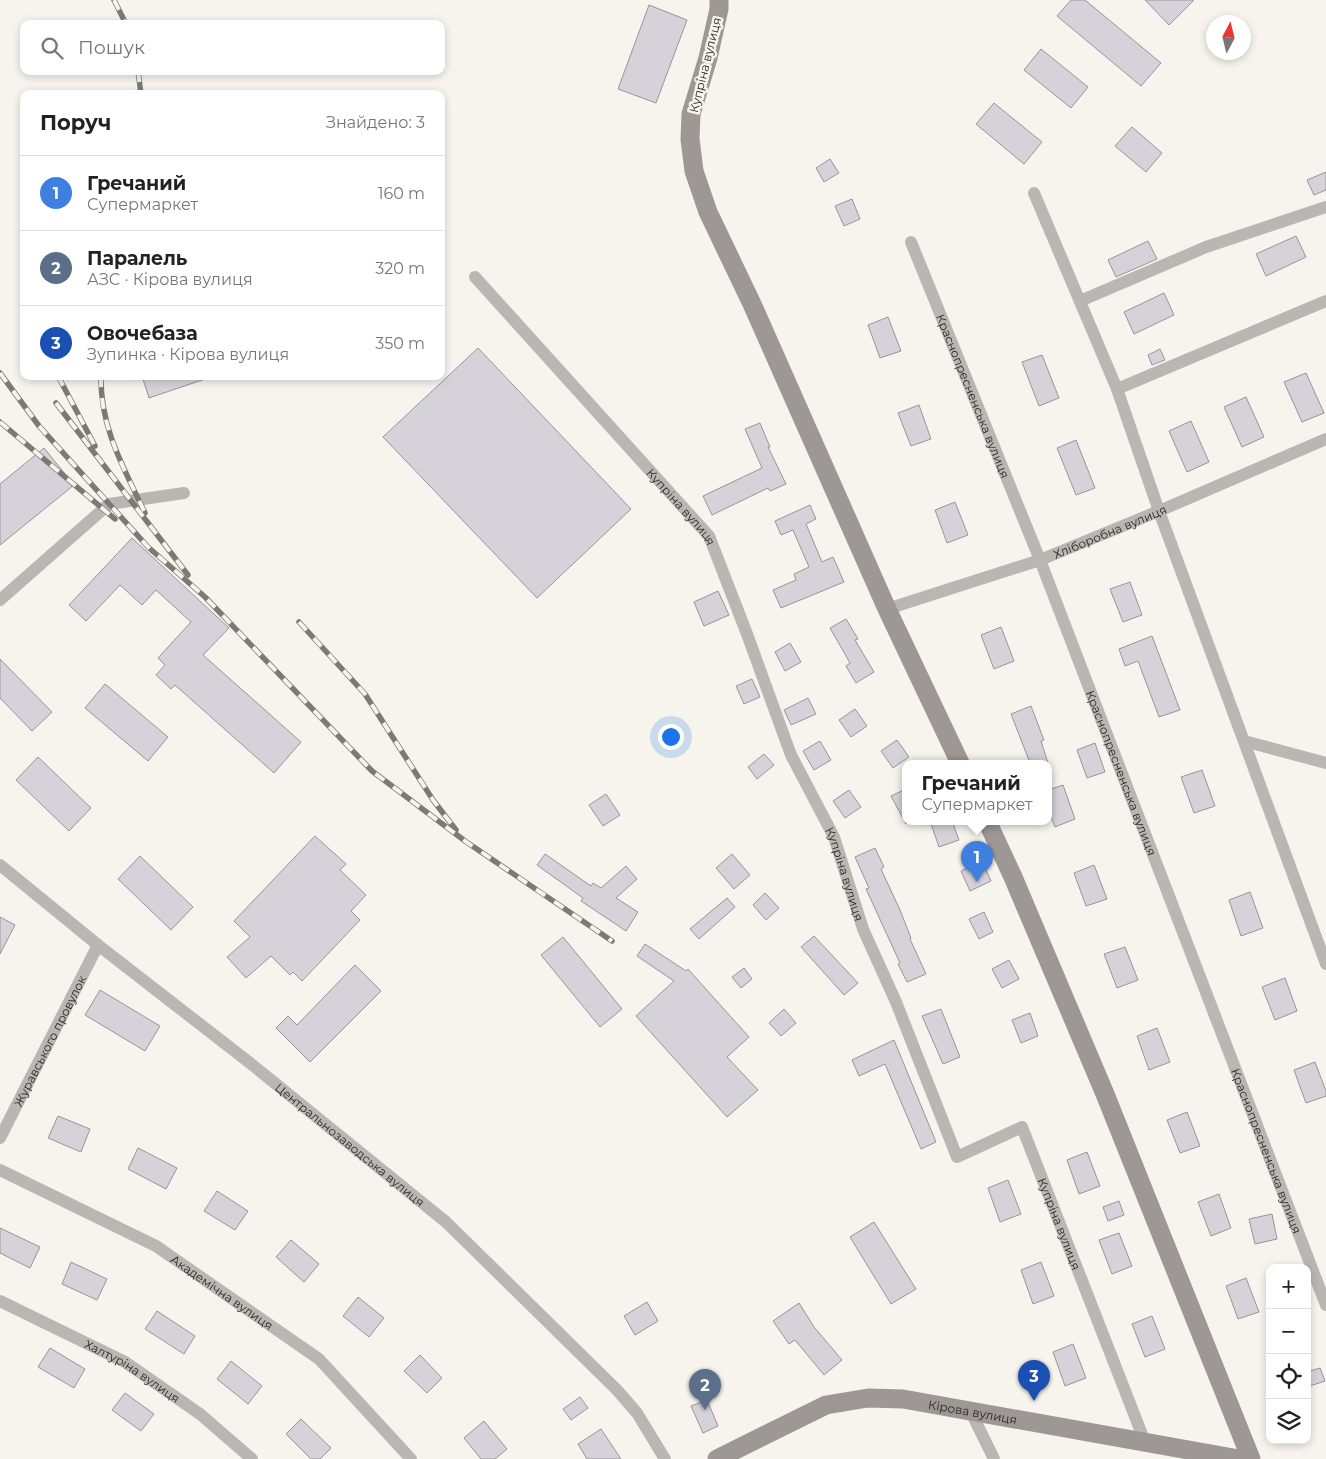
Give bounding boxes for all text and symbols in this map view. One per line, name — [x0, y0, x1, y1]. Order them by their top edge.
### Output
north arrow — [1206, 15, 1251, 60]
street label: Купріна вулиця — [686, 16, 724, 114]
search box — [20, 20, 445, 75]
icon: search — [38, 34, 66, 62]
text: Пошук — [78, 36, 145, 59]
text: Поруч — [40, 110, 111, 135]
text: Знайдено: 3 — [326, 113, 425, 132]
text: Гречаний — [87, 172, 186, 195]
text: 1 — [53, 184, 59, 203]
text: 160 m — [378, 184, 425, 203]
text: Супермаркет — [87, 195, 198, 214]
text: Паралель — [87, 247, 187, 270]
text: 2 — [51, 259, 61, 278]
text: 320 m — [375, 259, 425, 278]
text: АЗС · Кірова вулиця — [87, 270, 253, 289]
street label: Краснопресненська вулиця — [933, 312, 1013, 480]
text: Овочебаза — [87, 322, 198, 345]
text: 3 — [51, 334, 61, 353]
text: 350 m — [375, 334, 425, 353]
text: Зупинка · Кірова вулиця — [87, 345, 289, 364]
street label: Купріна вулиця — [644, 465, 719, 547]
street label: Хліборобна вулиця — [1051, 501, 1169, 561]
street label: Краснопресненська вулиця — [1083, 688, 1160, 857]
your location — [658, 724, 684, 750]
popup — [902, 760, 1052, 825]
text: Гречаний — [921, 772, 1021, 795]
text: Супермаркет — [921, 795, 1033, 814]
street label: Купріна вулиця — [823, 824, 867, 923]
pin: 1 — [961, 841, 993, 882]
street label: Журавського провулок — [10, 973, 89, 1109]
street label: Краснопресненська вулиця — [1228, 1066, 1305, 1236]
street label: Центральнозаводська вулиця — [272, 1079, 428, 1209]
street label: Купріна вулиця — [1035, 1175, 1085, 1272]
street label: Академічна вулиця — [168, 1251, 276, 1333]
map controls — [1266, 1264, 1311, 1444]
button: + — [1266, 1264, 1311, 1309]
button: − — [1266, 1309, 1311, 1354]
street label: Халтуріна вулиця — [82, 1336, 183, 1406]
button: locate — [1266, 1354, 1311, 1399]
pin: 3 — [1018, 1360, 1050, 1401]
pin: 2 — [689, 1369, 721, 1410]
street label: Кірова вулиця — [927, 1396, 1018, 1427]
button: layers — [1266, 1399, 1311, 1444]

